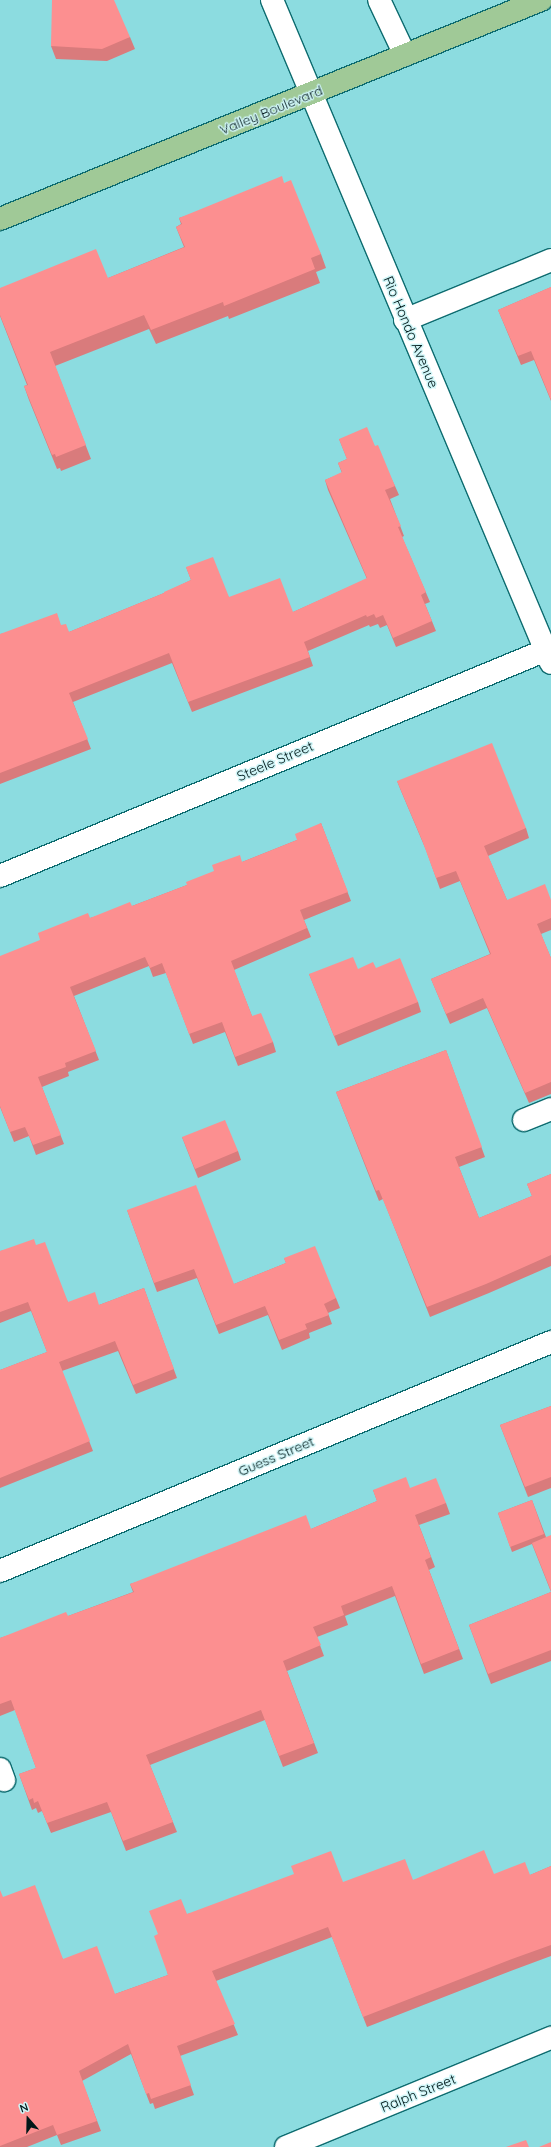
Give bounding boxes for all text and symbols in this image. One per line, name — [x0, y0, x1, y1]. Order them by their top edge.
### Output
street label: Valley Boulevard — [217, 82, 325, 138]
street label: Rio Hondo Avenue — [380, 274, 442, 390]
street label: Steele Street — [234, 737, 316, 785]
street label: Guess Street — [236, 1432, 316, 1480]
street label: Ralph Street — [378, 2070, 458, 2116]
north arrow — [8, 2099, 48, 2139]
text: N — [18, 2100, 30, 2116]

